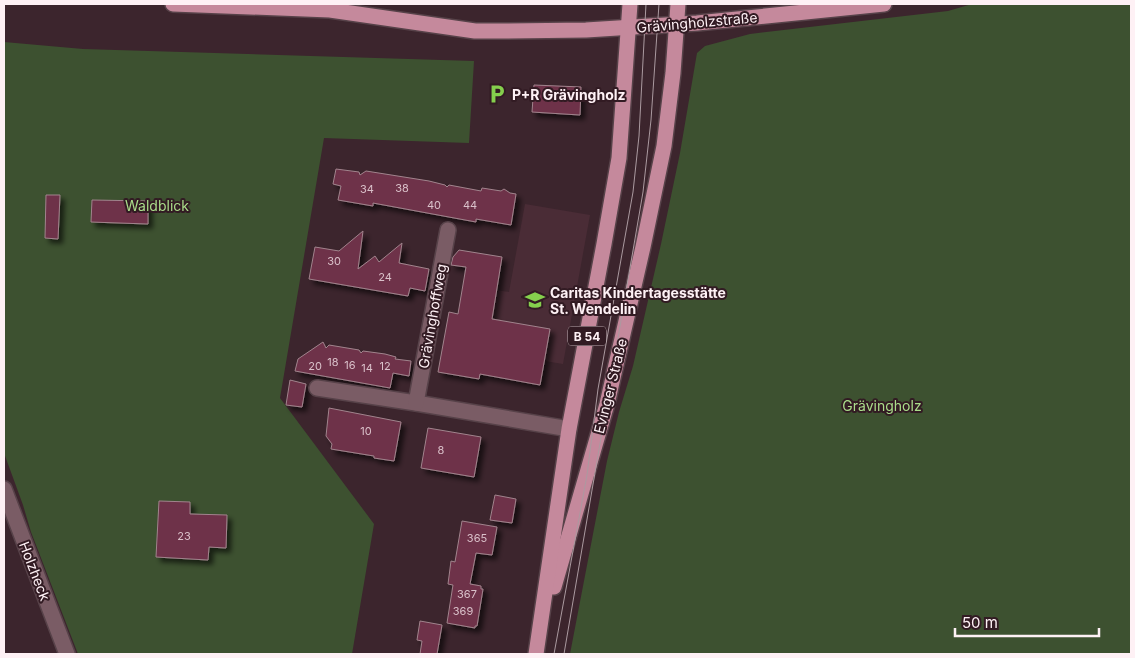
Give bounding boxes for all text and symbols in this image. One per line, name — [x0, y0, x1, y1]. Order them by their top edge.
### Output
street label: Grävingholzstraße — [636, 8, 758, 36]
parking icon: P+R Grävingholz — [486, 83, 508, 105]
place label: P+R Grävingholz — [512, 86, 626, 103]
house number: 38 — [395, 181, 409, 195]
house number: 34 — [360, 182, 374, 196]
park label: Waldblick — [125, 197, 189, 214]
house number: 40 — [427, 198, 441, 212]
house number: 44 — [463, 198, 477, 212]
house number: 30 — [327, 254, 341, 268]
street label: Grävinghoffweg — [414, 262, 450, 370]
house number: 24 — [378, 270, 392, 284]
place label: Caritas Kindertagesstätte St. Wendelin — [550, 284, 726, 317]
school or university icon: Caritas Kindertagesstätte St. Wendelin — [524, 289, 546, 311]
road number: B 54 — [568, 326, 606, 346]
street label: Evinger Straße — [590, 337, 630, 435]
house number: 18 — [327, 355, 339, 369]
house number: 16 — [344, 358, 356, 372]
house number: 20 — [308, 359, 322, 373]
house number: 12 — [379, 359, 391, 373]
house number: 14 — [361, 361, 373, 375]
park label: Grävingholz — [842, 397, 922, 414]
house number: 10 — [360, 424, 372, 438]
house number: 8 — [438, 443, 445, 457]
house number: 23 — [177, 529, 191, 543]
house number: 365 — [467, 531, 487, 545]
street label: Holzheck — [16, 539, 54, 603]
house number: 367 — [457, 587, 477, 601]
house number: 369 — [453, 604, 473, 618]
scale bar — [955, 606, 1099, 638]
text: 50 m — [962, 613, 998, 632]

